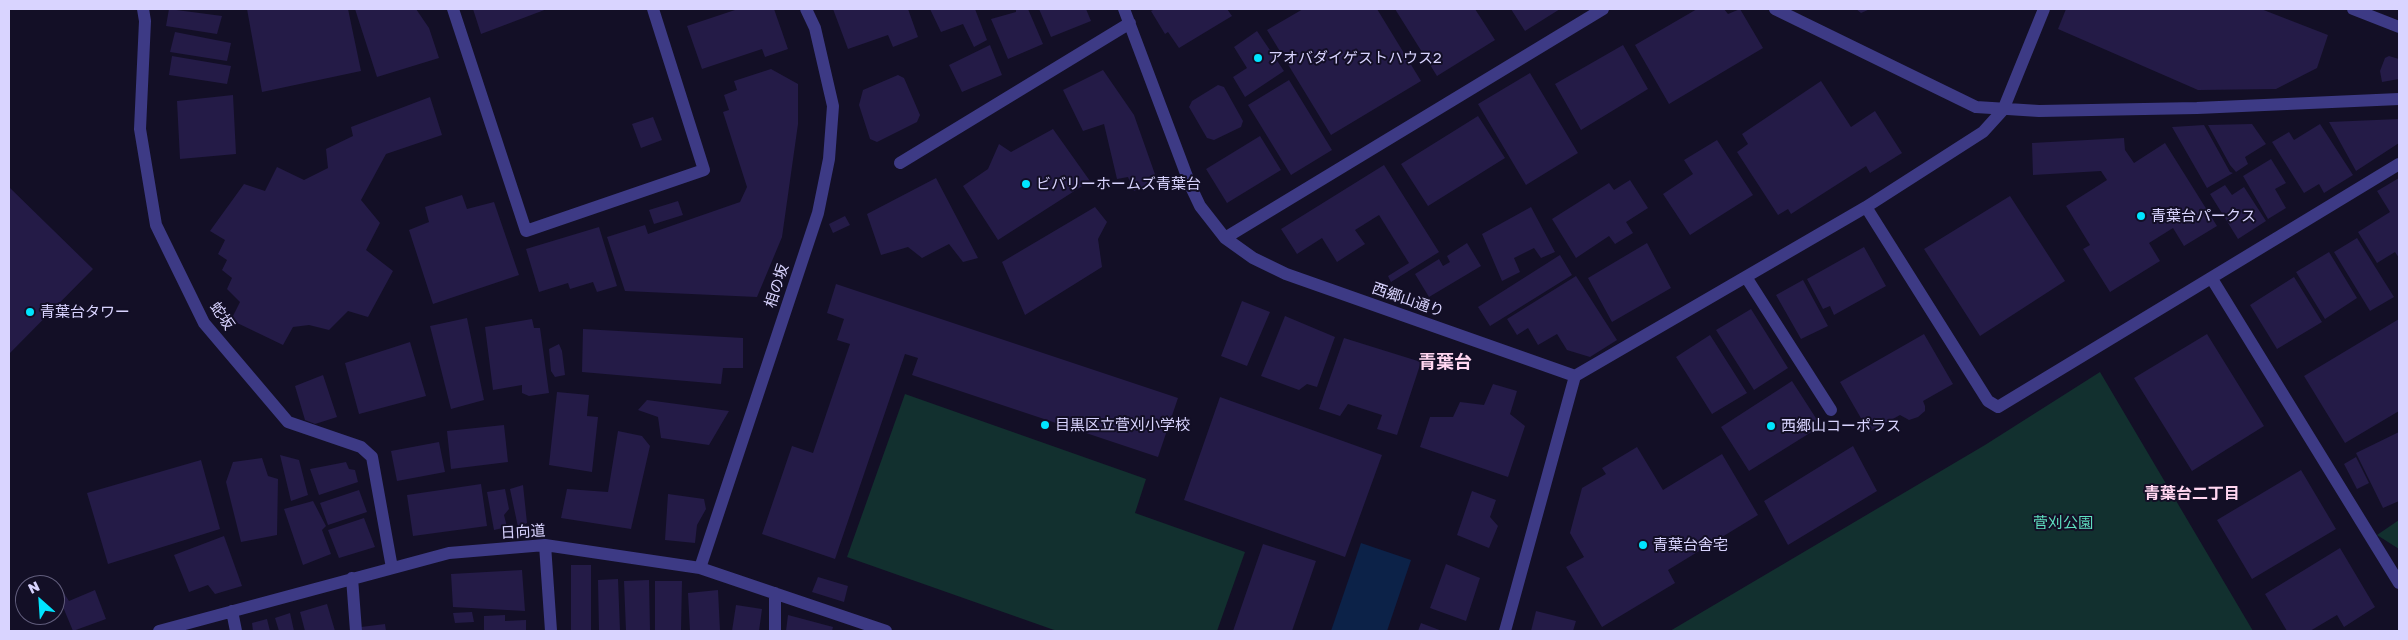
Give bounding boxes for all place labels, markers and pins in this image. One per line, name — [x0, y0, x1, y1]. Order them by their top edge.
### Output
place label: アオバダイゲストハウス2 — [1268, 49, 1442, 67]
marker: アオバダイゲストハウス2 — [1252, 52, 1264, 64]
place label: ビバリーホームズ青葉台 — [1036, 175, 1201, 193]
marker: ビバリーホームズ青葉台 — [1020, 178, 1032, 190]
place label: 青葉台パークス — [2151, 207, 2256, 225]
marker: 青葉台パークス — [2135, 210, 2147, 222]
place label: 青葉台タワー — [40, 303, 130, 321]
marker: 青葉台タワー — [24, 306, 36, 318]
place label: 目黒区立菅刈小学校 — [1055, 416, 1190, 434]
place label: 西郷山コーポラス — [1781, 417, 1901, 435]
marker: 目黒区立菅刈小学校 — [1039, 419, 1051, 431]
marker: 西郷山コーポラス — [1765, 420, 1777, 432]
place label: 青葉台舎宅 — [1653, 536, 1728, 554]
marker: 青葉台舎宅 — [1637, 539, 1649, 551]

